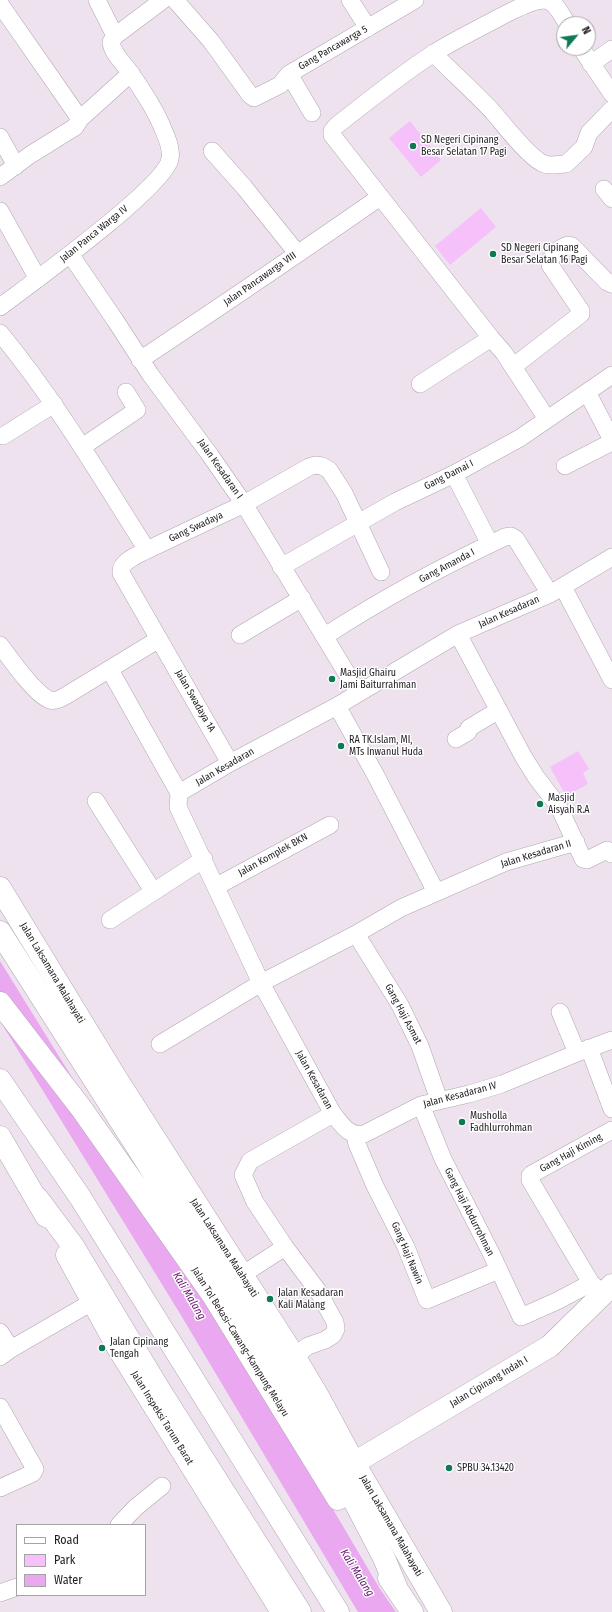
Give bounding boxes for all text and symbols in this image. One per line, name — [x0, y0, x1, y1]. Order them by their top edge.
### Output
north arrow — [556, 16, 596, 56]
street label: Gang Pancawarga 5 — [296, 23, 370, 73]
text: N — [579, 24, 593, 36]
place label: SD Negeri Cipinang Besar Selatan 17 Pagi — [421, 134, 506, 158]
marker: SD Negeri Cipinang Besar Selatan 17 Pagi — [408, 141, 418, 151]
street label: Jalan Panca Warga IV — [58, 203, 130, 265]
place label: SD Negeri Cipinang Besar Selatan 16 Pagi — [501, 242, 587, 266]
street label: Jalan Pancawarga VIII — [221, 249, 299, 309]
marker: SD Negeri Cipinang Besar Selatan 16 Pagi — [488, 249, 498, 259]
street label: Jalan Kesadaran I — [195, 437, 245, 501]
street label: Gang Damai I — [422, 457, 476, 493]
street label: Gang Swadaya — [167, 509, 225, 545]
street label: Gang Amanda I — [417, 546, 477, 586]
street label: Jalan Kesadaran — [477, 593, 541, 631]
place label: Masjid Ghairu Jami Baiturrahman — [340, 667, 416, 690]
street label: Jalan Swadaya 1A — [172, 668, 218, 734]
marker: Masjid Ghairu Jami Baiturrahman — [327, 674, 337, 684]
place label: RA TK.Islam, MI, MTs Inwanul Huda — [349, 734, 423, 758]
marker: RA TK.Islam, MI, MTs Inwanul Huda — [336, 741, 346, 751]
street label: Jalan Kesadaran — [194, 745, 256, 789]
place label: Masjid Aisyah R.A — [548, 792, 590, 816]
marker: Masjid Aisyah R.A — [535, 799, 545, 809]
street label: Jalan Komplek BKN — [236, 831, 310, 879]
street label: Jalan Kesadaran II — [499, 838, 573, 870]
street label: Jalan Laksamana Malahayati — [17, 921, 87, 1025]
street label: Gang Haji Asmat — [382, 982, 424, 1046]
street label: Jalan Kesadaran — [293, 1048, 335, 1112]
street label: Jalan Kesadaran IV — [422, 1079, 498, 1111]
place label: Musholla Fadhlurrohman — [470, 1110, 532, 1134]
marker: Musholla Fadhlurrohman — [457, 1117, 467, 1127]
street label: Gang Haji Kiming — [538, 1131, 604, 1175]
street label: Gang Haji Abdurrohman — [442, 1166, 496, 1258]
street label: Jalan Laksamana Malahayati — [188, 1196, 260, 1300]
street label: Gang Haji Nawin — [388, 1220, 426, 1286]
street label: Jalan Tol Bekasi–Cawang–Kampung Melayu — [189, 1265, 291, 1419]
water label: Kali Malang — [170, 1270, 208, 1322]
place label: Jalan Kesadaran Kali Malang — [278, 1287, 343, 1310]
marker: Jalan Kesadaran Kali Malang — [265, 1294, 275, 1304]
place label: Jalan Cipinang Tengah — [110, 1336, 168, 1360]
marker: Jalan Cipinang Tengah — [97, 1343, 107, 1353]
street label: Jalan Cipinang Indah I — [448, 1354, 530, 1410]
street label: Jalan Inspeksi Tarum Barat — [128, 1369, 196, 1467]
place label: SPBU 34.13420 — [457, 1462, 514, 1474]
marker: SPBU 34.13420 — [444, 1463, 454, 1473]
street label: Jalan Laksamana Malahayati — [357, 1473, 425, 1579]
legend — [16, 1524, 146, 1596]
text: Road — [54, 1533, 79, 1547]
water label: Kali Malang — [337, 1547, 377, 1599]
text: Park — [54, 1553, 75, 1567]
text: Water — [54, 1573, 82, 1587]

